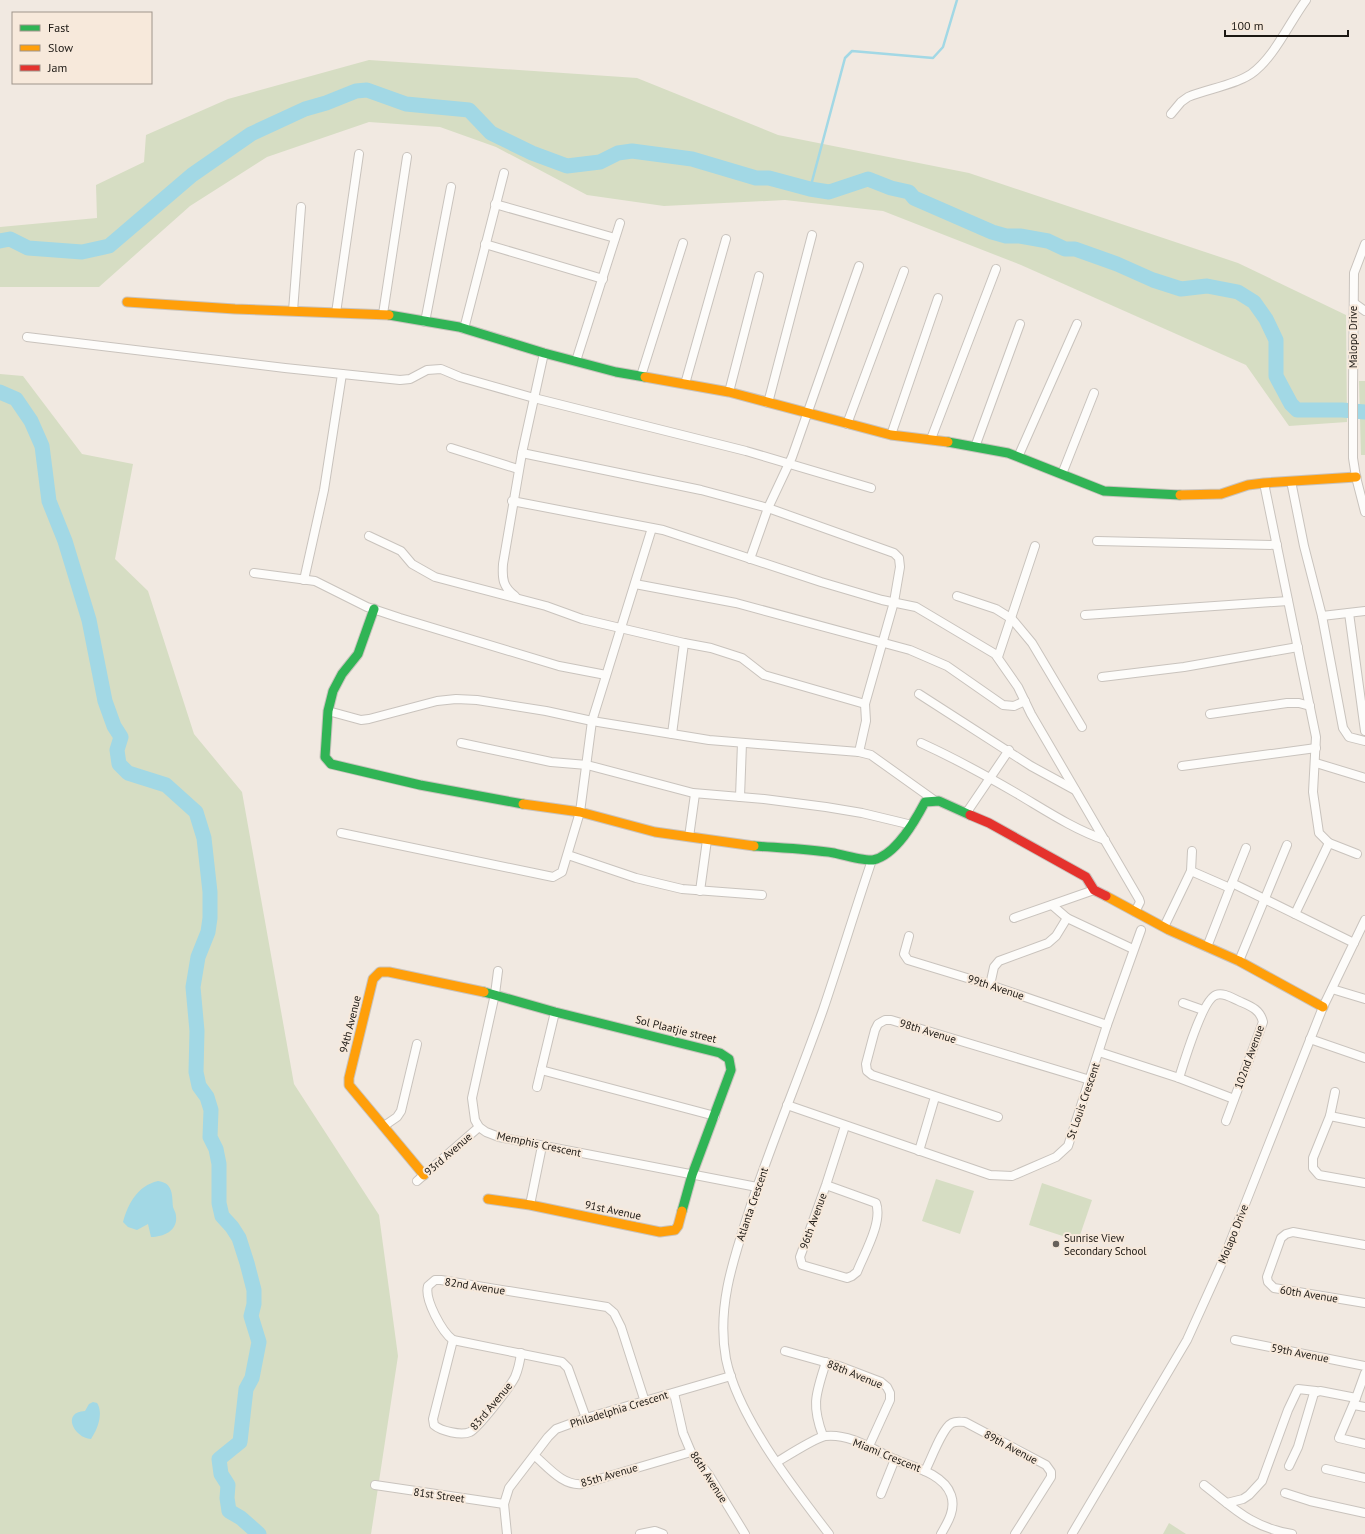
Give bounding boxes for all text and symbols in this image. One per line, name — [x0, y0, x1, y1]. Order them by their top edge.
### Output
legend — [12, 12, 152, 84]
scale bar — [1225, 12, 1348, 38]
text: 100 m — [1231, 18, 1264, 33]
text: Fast — [48, 20, 69, 35]
text: Slow — [48, 40, 73, 55]
text: Jam — [47, 60, 67, 75]
street label: Malopo Drive — [1346, 305, 1360, 368]
street label: 99th Avenue — [966, 971, 1026, 1003]
street label: 94th Avenue — [336, 993, 364, 1054]
street label: Sol Plaatjie street — [634, 1012, 718, 1046]
street label: 98th Avenue — [898, 1016, 958, 1046]
street label: 102nd Avenue — [1231, 1023, 1267, 1091]
street label: St Louis Crescent — [1063, 1061, 1103, 1141]
street label: Memphis Crescent — [496, 1128, 583, 1160]
street label: 93rd Avenue — [421, 1129, 475, 1179]
street label: Atlanta Crescent — [733, 1165, 771, 1243]
street label: 96th Avenue — [796, 1191, 830, 1251]
street label: 91st Avenue — [584, 1197, 643, 1223]
street label: Molapo Drive — [1215, 1202, 1251, 1266]
place label: Sunrise View Secondary School — [1064, 1231, 1147, 1258]
marker: Sunrise View Secondary School — [1051, 1239, 1061, 1249]
street label: 82nd Avenue — [444, 1274, 507, 1298]
street label: 60th Avenue — [1279, 1282, 1339, 1306]
street label: 59th Avenue — [1270, 1341, 1331, 1366]
street label: 88th Avenue — [825, 1357, 885, 1392]
street label: 83rd Avenue — [467, 1379, 515, 1433]
street label: Philadelphia Crescent — [568, 1387, 670, 1431]
street label: 89th Avenue — [982, 1427, 1041, 1467]
street label: Miami Crescent — [851, 1435, 923, 1475]
street label: 86th Avenue — [687, 1449, 731, 1506]
street label: 85th Avenue — [579, 1460, 640, 1490]
street label: 81st Street — [413, 1484, 466, 1506]

